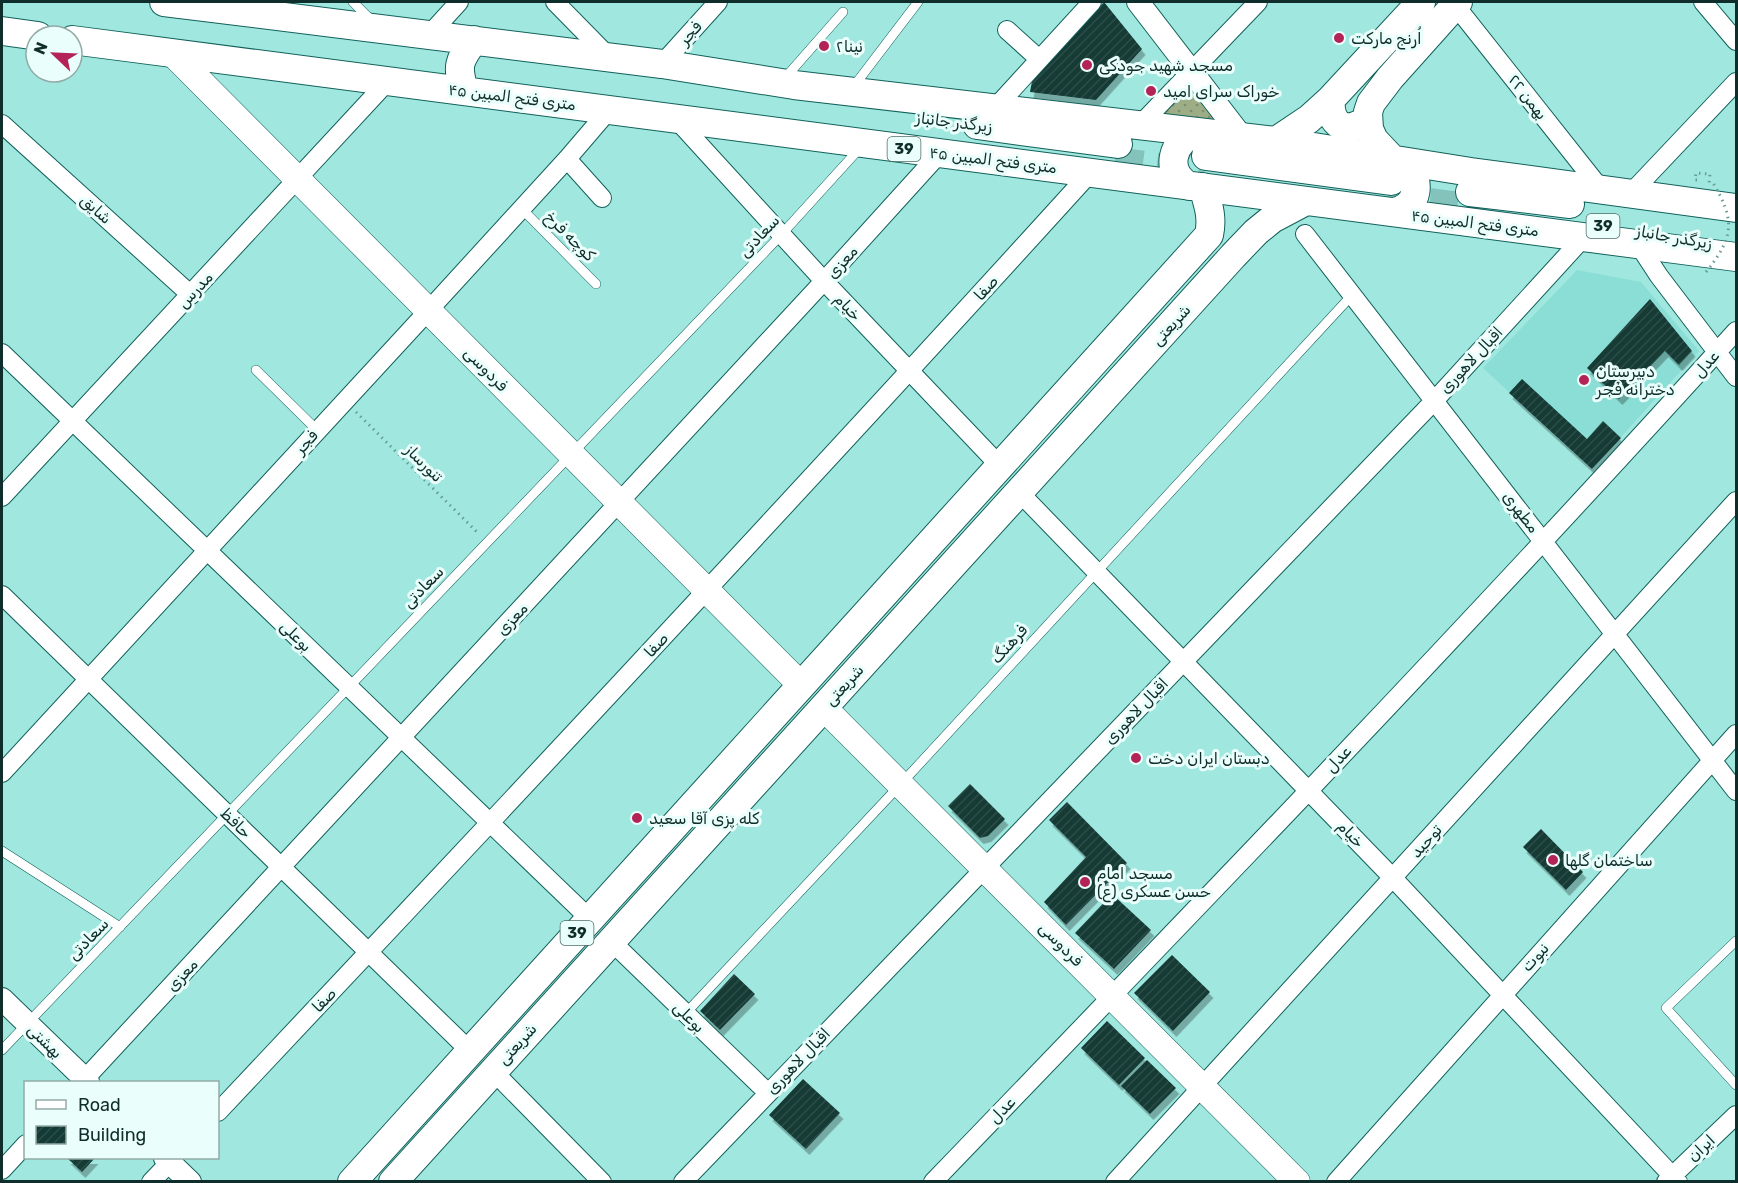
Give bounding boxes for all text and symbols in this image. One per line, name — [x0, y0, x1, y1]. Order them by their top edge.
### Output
street label: فجر — [674, 17, 707, 50]
north arrow — [24, 24, 84, 84]
place label: اُرنج مارکت — [1351, 26, 1422, 50]
marker: اُرنج مارکت — [1332, 31, 1346, 45]
place label: نینا۲ — [836, 37, 863, 56]
text: N — [30, 39, 52, 57]
marker: نینا۲ — [817, 39, 831, 53]
place label: مسجد شهید جودکی — [1099, 56, 1233, 76]
marker: مسجد شهید جودکی — [1080, 58, 1094, 72]
street label: ۲۲ بهمن — [1504, 71, 1552, 124]
street label: ۴۵ متری فتح المبین — [447, 80, 577, 116]
place label: خوراک سرای امید — [1163, 82, 1279, 102]
marker: خوراک سرای امید — [1144, 84, 1158, 98]
street label: زیرگذر جانباز — [913, 108, 993, 137]
road number: 39 — [888, 137, 920, 161]
street label: ۴۵ متری فتح المبین — [928, 143, 1058, 179]
street label: شایق — [76, 190, 116, 229]
street label: ۴۵ متری فتح المبین — [1410, 206, 1540, 242]
street label: کوچه فرخ — [540, 207, 600, 267]
street label: سعادتی — [735, 211, 783, 261]
road number: 39 — [1586, 214, 1620, 238]
street label: زیرگذر جانباز — [1633, 221, 1714, 254]
street label: معزی — [822, 242, 863, 283]
street label: مدرس — [173, 268, 218, 313]
street label: صفا — [970, 272, 1002, 304]
street label: خیام — [830, 289, 865, 325]
street label: شریعتی — [1147, 300, 1195, 350]
street label: اقبال لاهوری — [1435, 323, 1507, 398]
street label: فردوسی — [459, 343, 512, 396]
street label: عدل — [1689, 346, 1723, 381]
place label: دبیرستان دخترانه فجر — [1595, 362, 1675, 400]
marker: دبیرستان دخترانه فجر — [1577, 373, 1591, 387]
street label: فجر — [290, 426, 323, 459]
street label: تنورساز — [400, 439, 447, 487]
street label: مطهری — [1498, 487, 1543, 537]
street label: سعادتی — [398, 562, 448, 612]
street label: معزی — [492, 599, 533, 640]
street label: بوعلی — [276, 616, 316, 656]
street label: فرهنگ — [987, 620, 1032, 668]
street label: صفا — [640, 629, 672, 661]
street label: شریعتی — [820, 660, 868, 710]
street label: اقبال لاهوری — [1100, 674, 1173, 749]
street label: عدل — [1321, 741, 1355, 776]
place label: دبستان ایران دخت — [1148, 749, 1270, 769]
marker: دبستان ایران دخت — [1129, 751, 1143, 765]
street label: حافظ — [217, 804, 255, 842]
place label: کله پزی آقا سعید — [649, 809, 760, 829]
marker: کله پزی آقا سعید — [630, 811, 644, 825]
street label: خیام — [1333, 816, 1368, 852]
street label: توحید — [1406, 820, 1447, 862]
place label: ساختمان گلها — [1565, 851, 1653, 871]
marker: ساختمان گلها — [1546, 853, 1560, 867]
place label: مسجد امام حسن عسکری (ع) — [1097, 864, 1211, 903]
marker: مسجد امام حسن عسکری (ع) — [1078, 875, 1092, 889]
street label: سعادتی — [63, 914, 113, 964]
street label: فردوسی — [1034, 918, 1087, 971]
road number: 39 — [560, 921, 594, 945]
street label: نبوت — [1517, 939, 1554, 976]
street label: معزی — [162, 955, 203, 996]
street label: صفا — [308, 984, 340, 1016]
street label: بوعلی — [669, 997, 709, 1037]
street label: شریعتی — [493, 1019, 541, 1069]
street label: بهشتی — [23, 1020, 67, 1063]
street label: اقبال لاهوری — [762, 1024, 835, 1099]
legend — [24, 1081, 219, 1159]
street label: عدل — [985, 1092, 1019, 1127]
text: Road — [78, 1094, 121, 1116]
text: Building — [78, 1124, 146, 1146]
street label: ایران — [1683, 1131, 1719, 1166]

